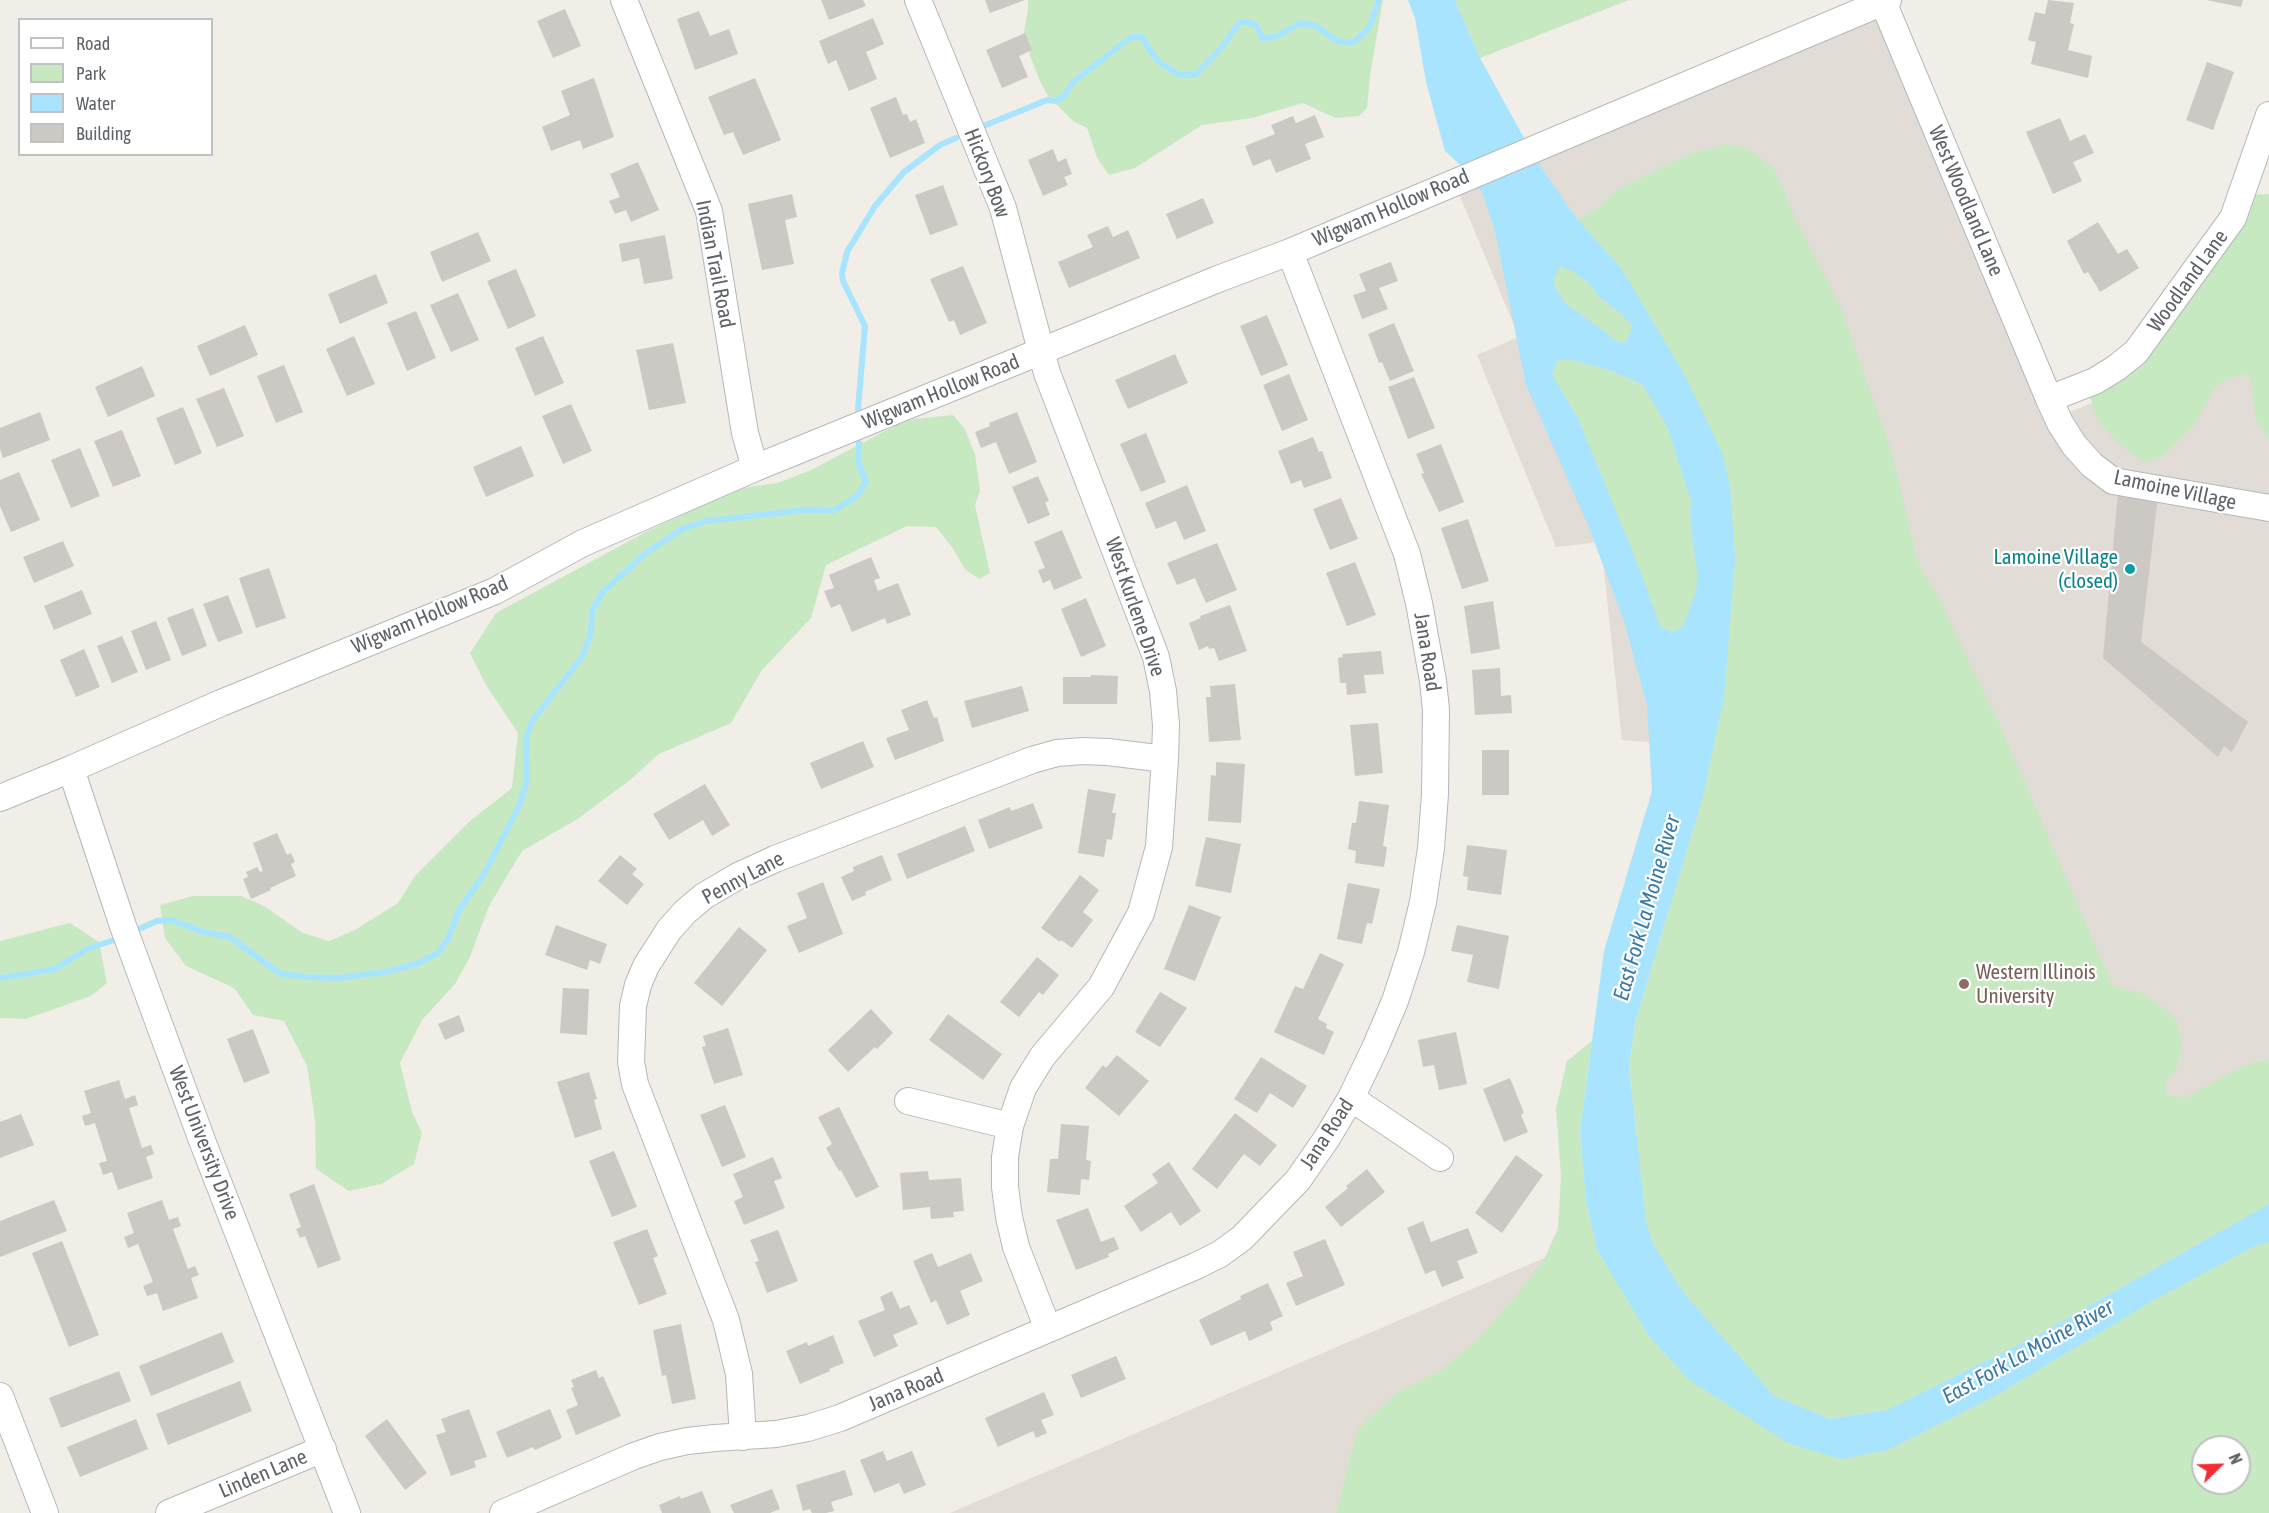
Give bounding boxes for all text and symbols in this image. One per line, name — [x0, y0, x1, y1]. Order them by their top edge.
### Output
legend — [18, 18, 213, 156]
text: Road — [76, 33, 110, 54]
text: Park — [76, 63, 106, 84]
text: Water — [76, 93, 115, 114]
street label: West Woodland Lane — [1923, 122, 2009, 280]
text: Building — [76, 123, 131, 144]
street label: Hickory Bow — [959, 125, 1015, 221]
street label: Wigwam Hollow Road — [1309, 164, 1473, 252]
street label: Indian Trail Road — [690, 198, 740, 330]
street label: Woodland Lane — [2142, 225, 2234, 337]
street label: Wigwam Hollow Road — [859, 349, 1023, 435]
street label: Lamoine Village — [2112, 465, 2238, 515]
street label: West Kurlene Drive — [1099, 534, 1171, 680]
place label: Lamoine Village (closed) — [1994, 544, 2118, 594]
marker: Lamoine Village (closed) — [2123, 562, 2137, 576]
street label: Wigwam Hollow Road — [348, 571, 512, 659]
street label: Jana Road — [1408, 611, 1446, 693]
water label: East Fork La Moine River — [1608, 812, 1686, 1004]
street label: Penny Lane — [698, 846, 788, 910]
place label: Western Illinois University — [1976, 959, 2096, 1009]
marker: Western Illinois University — [1957, 977, 1971, 991]
street label: West University Drive — [163, 1063, 245, 1223]
street label: Jana Road — [1295, 1094, 1359, 1174]
water label: East Fork La Moine River — [1938, 1294, 2118, 1410]
street label: Jana Road — [865, 1363, 947, 1417]
north arrow — [2191, 1435, 2251, 1495]
street label: Linden Lane — [215, 1444, 311, 1504]
text: N — [2226, 1451, 2246, 1467]

